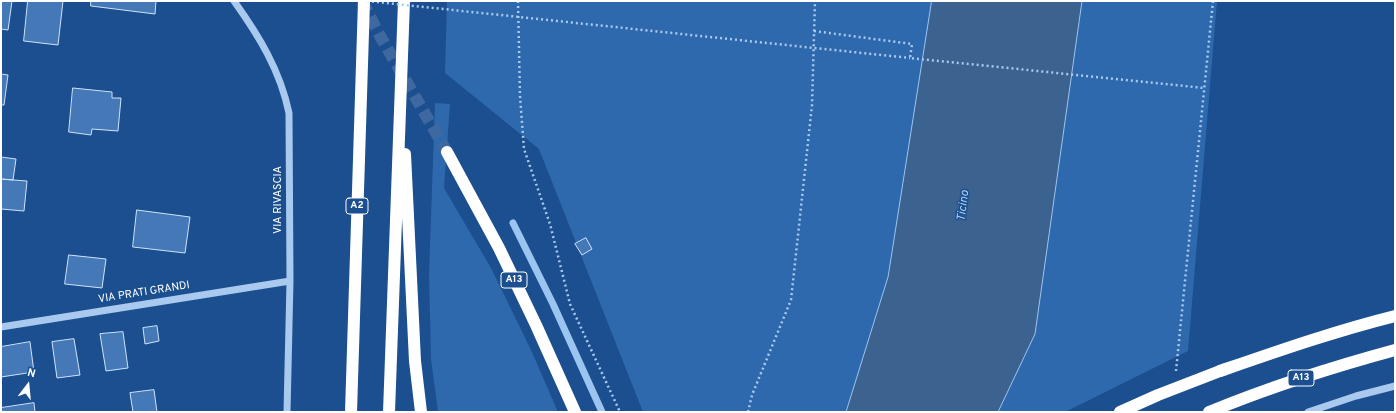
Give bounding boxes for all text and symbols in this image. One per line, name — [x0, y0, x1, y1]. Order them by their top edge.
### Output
street label: VIA RIVASCIA — [272, 166, 286, 234]
water label: Ticino — [955, 190, 973, 222]
road number: A2 — [346, 198, 368, 214]
road number: A13 — [501, 272, 527, 288]
street label: VIA PRATI GRANDI — [97, 279, 191, 307]
north arrow — [8, 365, 48, 405]
text: N — [26, 366, 37, 381]
road number: A13 — [1288, 370, 1314, 386]

